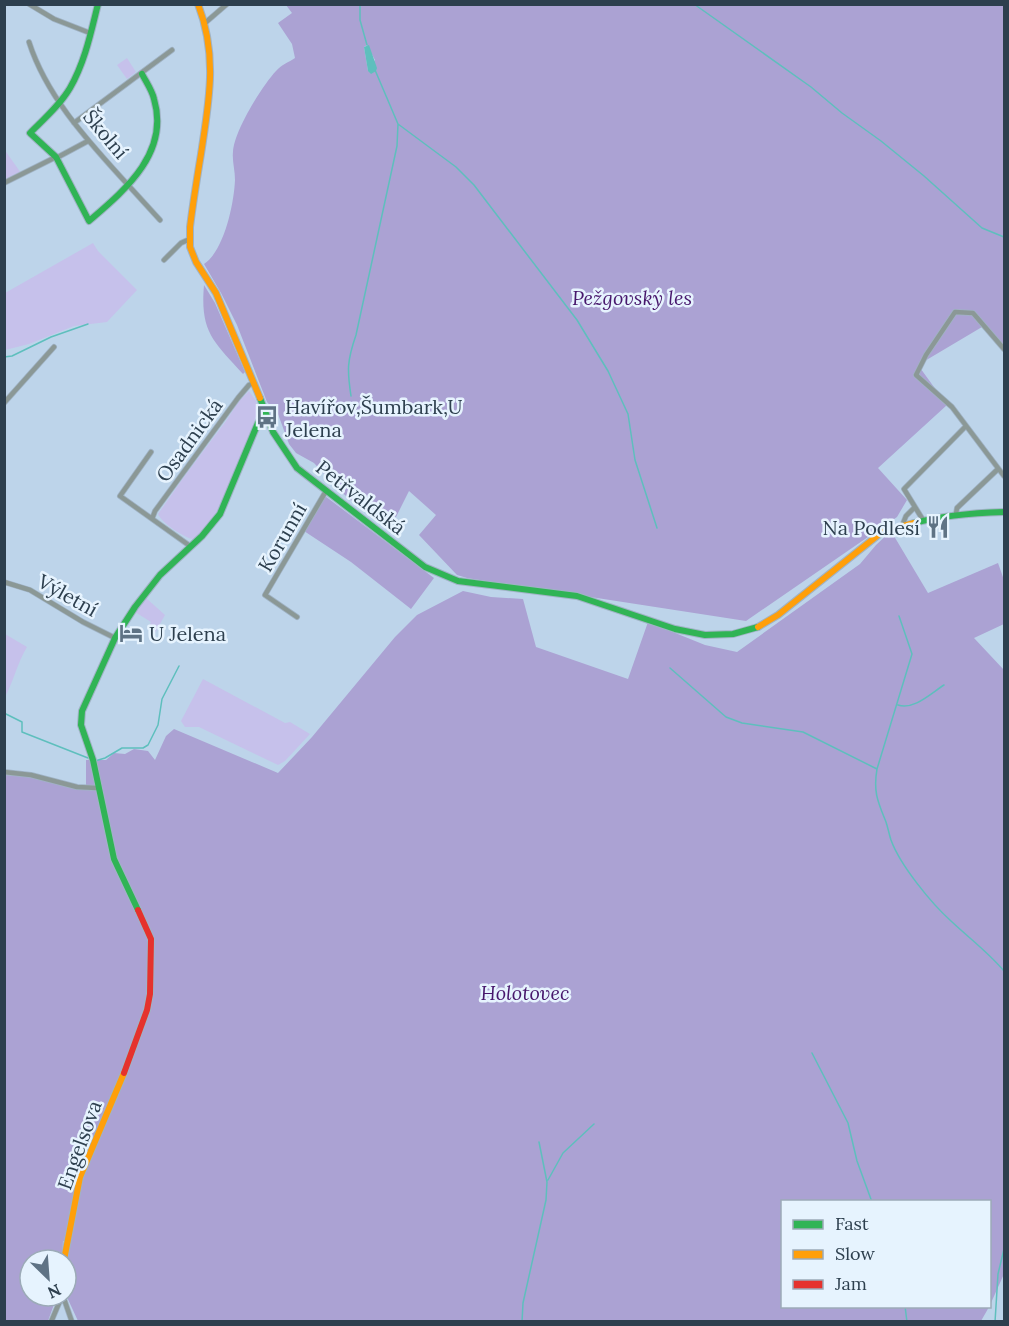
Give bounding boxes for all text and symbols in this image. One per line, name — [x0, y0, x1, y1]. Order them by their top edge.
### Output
street label: Školní — [78, 104, 134, 164]
park label: Pežgovský les — [572, 285, 692, 310]
street label: Osadnická — [150, 393, 228, 487]
place label: Havířov,Šumbark,U Jelena — [284, 394, 463, 442]
bus stop icon: Havířov,Šumbark,U Jelena — [254, 404, 280, 430]
street label: Petřvaldská — [311, 454, 411, 540]
street label: Korunní — [252, 498, 312, 576]
restaurant icon: Na Podlesí — [925, 514, 951, 540]
place label: Na Podlesí — [823, 515, 920, 540]
street label: Výletní — [33, 568, 102, 622]
hotel icon: U Jelena — [118, 620, 144, 646]
place label: U Jelena — [149, 621, 226, 646]
park label: Holotovec — [481, 980, 569, 1005]
street label: Engelsova — [51, 1097, 107, 1193]
legend — [781, 1200, 991, 1308]
text: Fast — [835, 1212, 869, 1235]
text: Slow — [835, 1242, 875, 1265]
north arrow — [18, 1248, 78, 1308]
text: Jam — [834, 1272, 867, 1295]
text: N — [45, 1280, 64, 1303]

